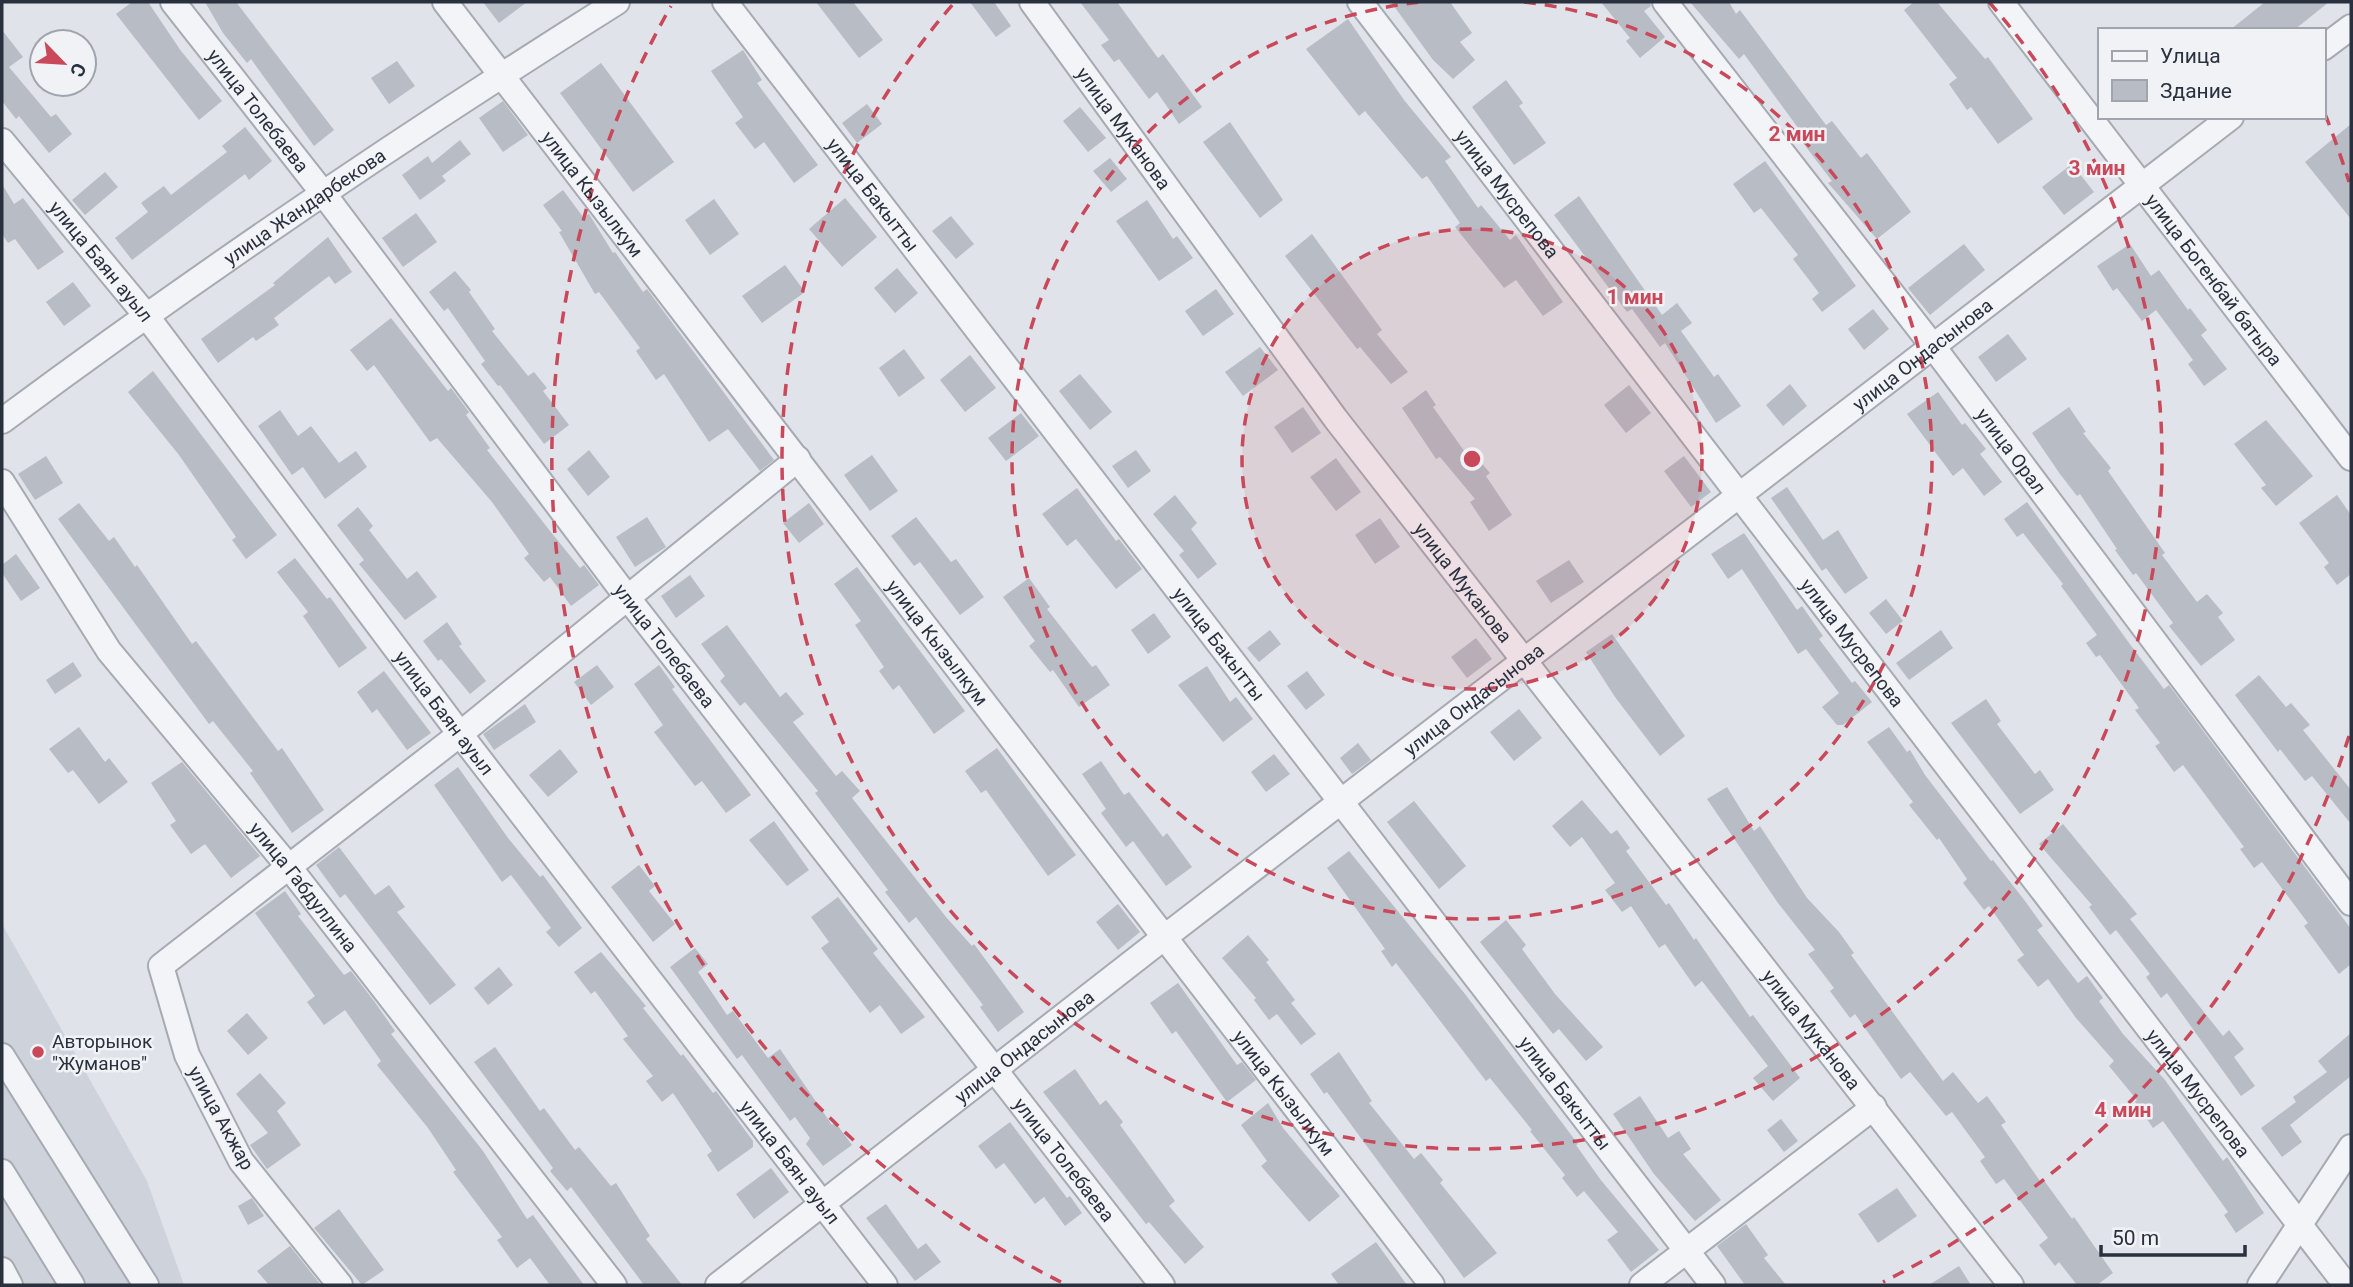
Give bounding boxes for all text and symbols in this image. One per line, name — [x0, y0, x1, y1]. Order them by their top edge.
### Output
north arrow — [28, 28, 98, 98]
legend — [2098, 28, 2325, 119]
street label: улица Толебаева — [203, 44, 314, 177]
text: Улица — [2160, 44, 2221, 68]
text: С — [65, 59, 91, 80]
street label: улица Муканова — [1072, 62, 1176, 194]
text: Здание — [2160, 79, 2232, 103]
text: 2 мин — [1769, 122, 1826, 146]
street label: улица Мусрепова — [1451, 125, 1564, 263]
street label: улица Кызылкум — [537, 126, 648, 261]
street label: улица Бакытты — [822, 133, 924, 256]
street label: улица Жандарбекова — [219, 143, 390, 270]
text: 3 мин — [2069, 156, 2126, 180]
street label: улица Богенбай батыра — [2141, 189, 2287, 370]
street label: улица Баян ауыл — [45, 196, 158, 326]
text: 1 мин — [1607, 285, 1664, 309]
street label: улица Ондасынова — [1848, 293, 1997, 415]
street label: улица Орал — [1972, 403, 2051, 498]
centre of rings — [1460, 447, 1484, 471]
street label: улица Муканова — [1409, 518, 1517, 647]
street label: улица Мусрепова — [1796, 574, 1909, 712]
street label: улица Кызылкум — [882, 575, 993, 710]
street label: улица Толебаева — [609, 579, 720, 712]
street label: улица Бакытты — [1168, 582, 1270, 705]
street label: улица Ондасынова — [1399, 638, 1548, 760]
street label: улица Баян ауыл — [390, 646, 499, 780]
street label: улица Габдуллина — [245, 817, 363, 957]
street label: улица Муканова — [1758, 965, 1866, 1094]
street label: улица Ондасынова — [950, 985, 1098, 1108]
street label: улица Мусрепова — [2142, 1024, 2255, 1162]
street label: улица Кызылкум — [1228, 1025, 1340, 1160]
place label: Авторынок "Жуманов" — [52, 1030, 153, 1075]
street label: улица Бакытты — [1514, 1032, 1616, 1154]
marker: Авторынок "Жуманов" — [30, 1044, 46, 1060]
street label: улица Акжар — [183, 1062, 259, 1174]
street label: улица Толебаева — [1009, 1093, 1120, 1226]
street label: улица Баян ауыл — [735, 1095, 845, 1229]
text: 4 мин — [2095, 1098, 2152, 1122]
scale bar — [2101, 1214, 2244, 1258]
text: 50 m — [2112, 1226, 2159, 1250]

